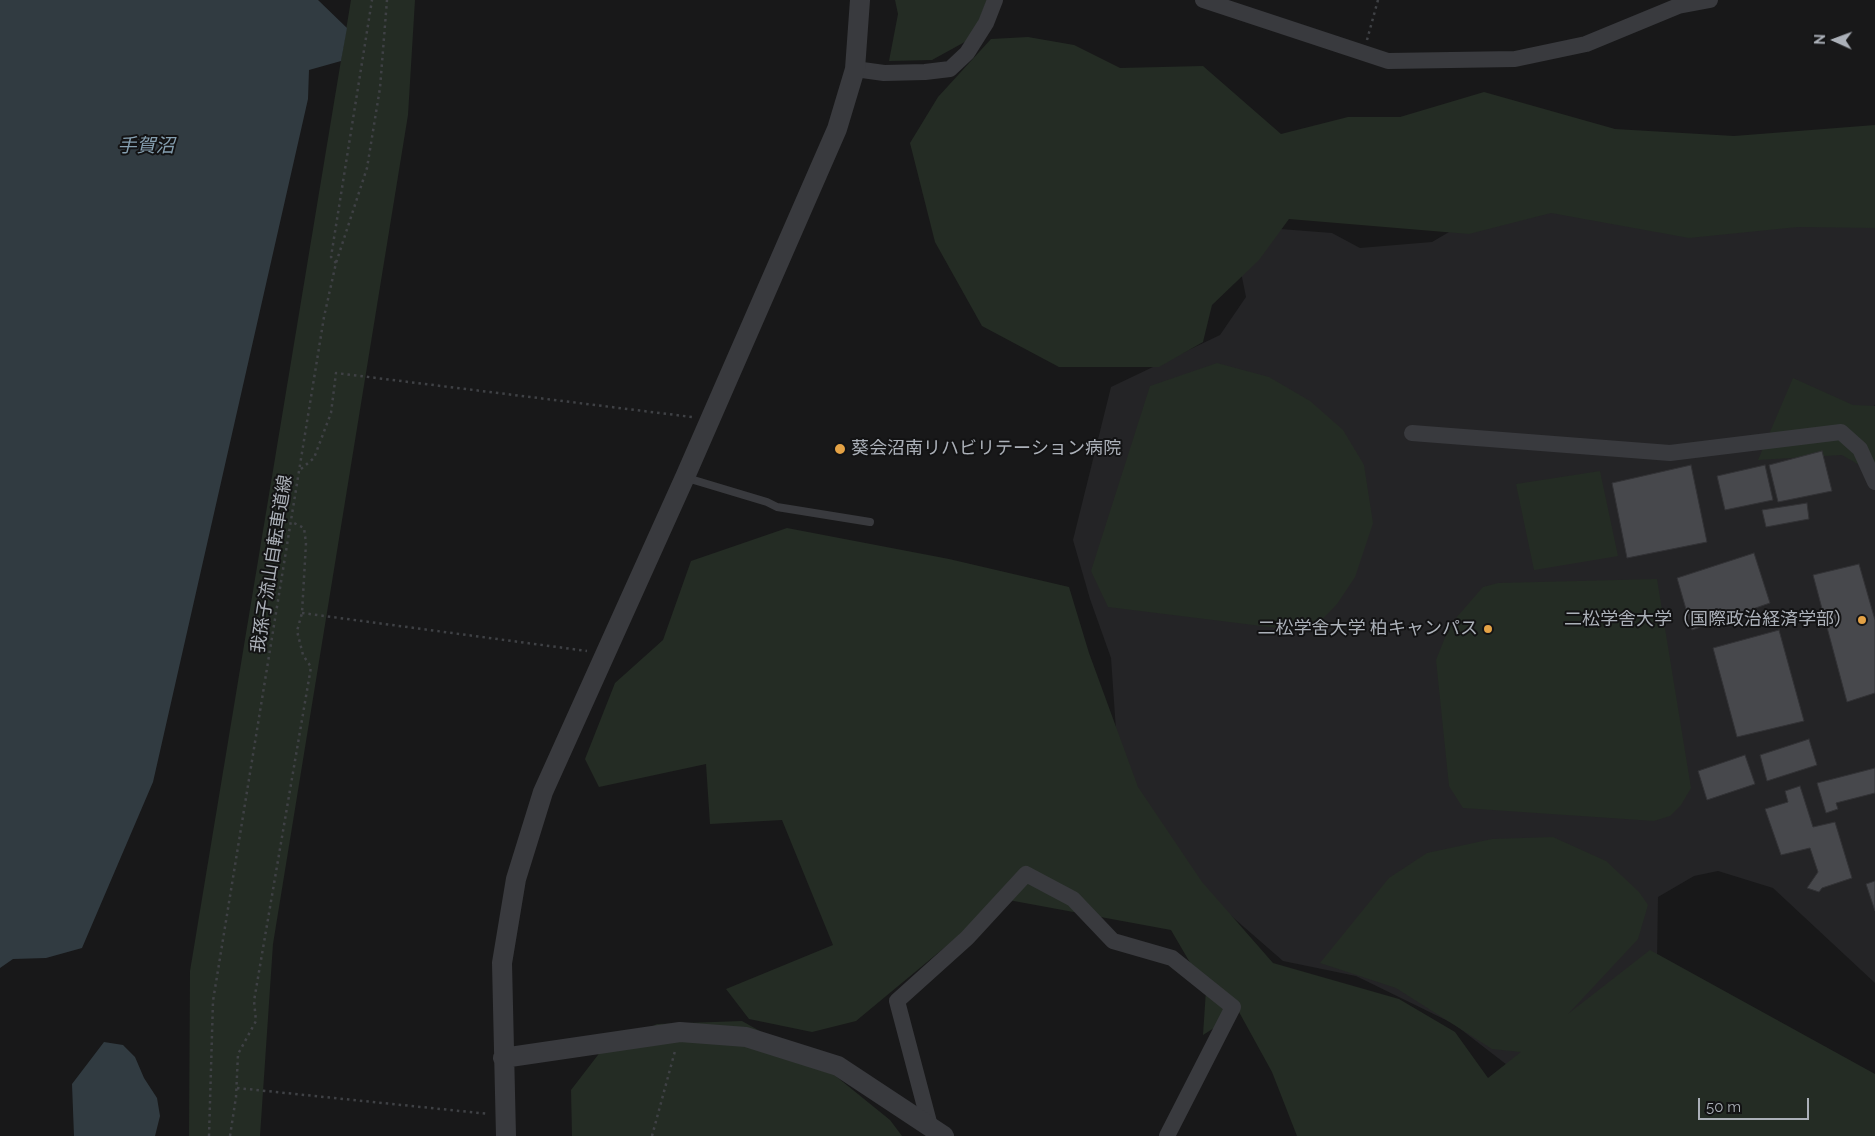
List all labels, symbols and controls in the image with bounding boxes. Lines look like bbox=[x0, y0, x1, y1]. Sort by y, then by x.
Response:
north arrow bbox=[1810, 15, 1860, 65]
text: N bbox=[1812, 34, 1828, 45]
water label: 手賀沼 bbox=[118, 135, 174, 157]
place label: 葵会沼南リハビリテーション病院 bbox=[851, 438, 1121, 460]
marker: 葵会沼南リハビリテーション病院 bbox=[833, 442, 847, 456]
street label: 我孫子流山自転車道線 bbox=[247, 473, 297, 655]
place label: 二松学舎大学（国際政治経済学部） bbox=[1564, 609, 1852, 631]
marker: 二松学舎大学（国際政治経済学部） bbox=[1856, 614, 1868, 626]
place label: 二松学舍大学 柏キャンパス bbox=[1257, 618, 1478, 640]
marker: 二松学舍大学 柏キャンパス bbox=[1482, 623, 1494, 635]
scale bar bbox=[1700, 1088, 1811, 1120]
text: 50 m bbox=[1706, 1098, 1741, 1116]

